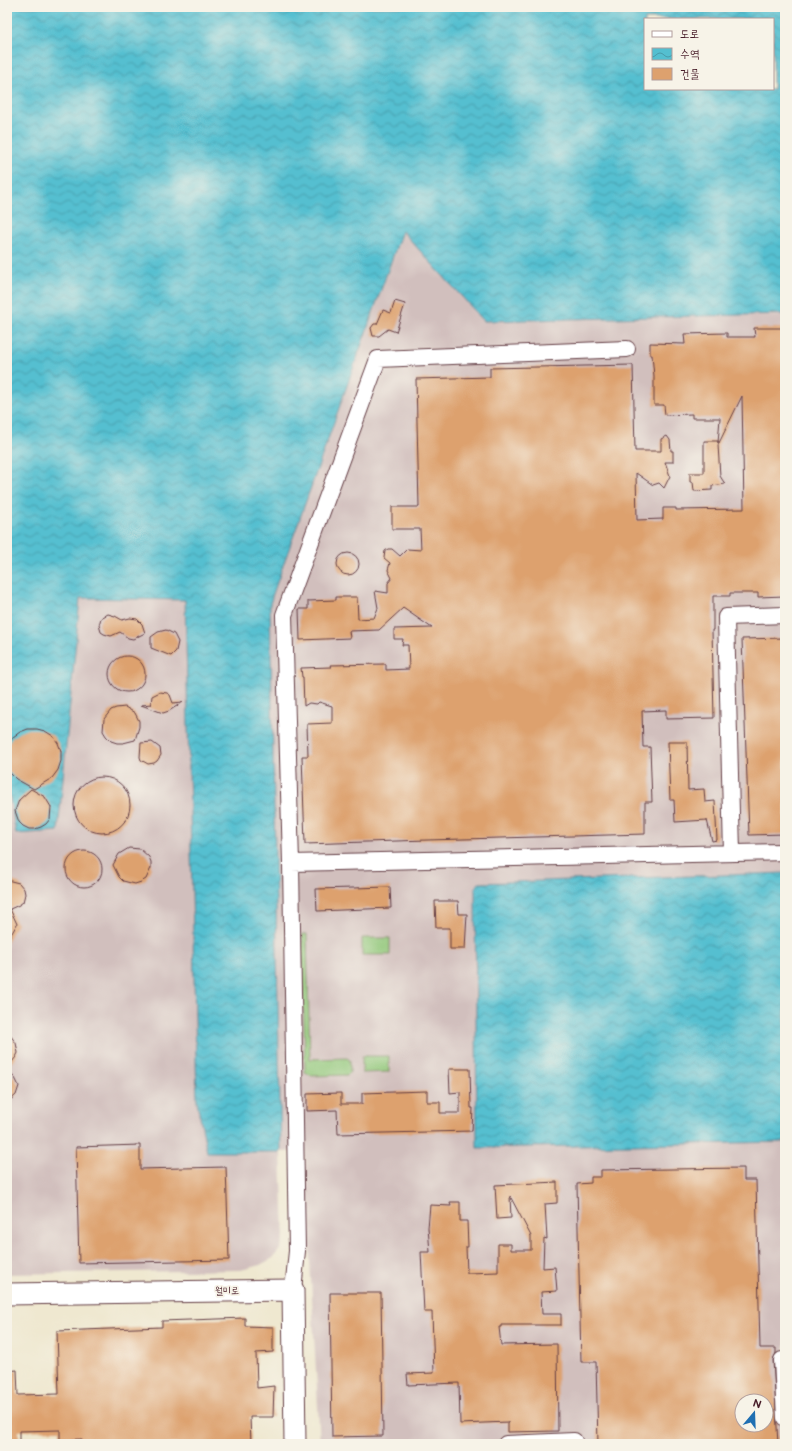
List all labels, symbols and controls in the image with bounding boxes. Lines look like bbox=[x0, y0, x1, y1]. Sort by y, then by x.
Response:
legend bbox=[644, 18, 774, 90]
text: 도로 bbox=[680, 27, 699, 42]
text: 수역 bbox=[680, 47, 700, 62]
text: 건물 bbox=[680, 67, 700, 82]
street label: 월미로 bbox=[215, 1285, 239, 1297]
north arrow bbox=[734, 1393, 774, 1433]
text: N bbox=[751, 1397, 763, 1412]

